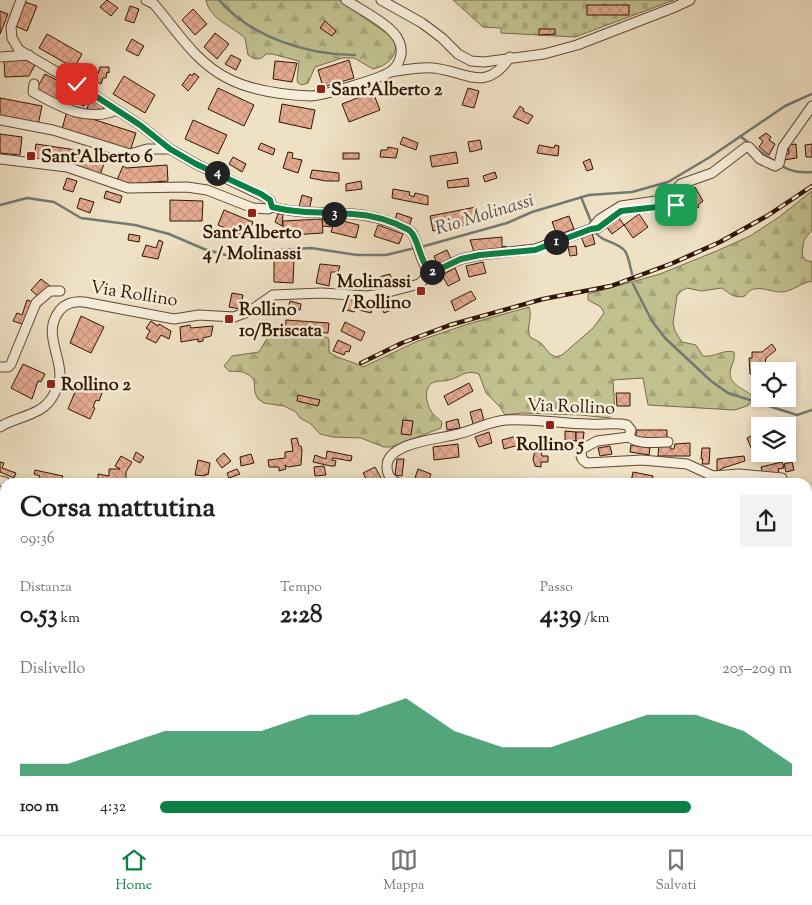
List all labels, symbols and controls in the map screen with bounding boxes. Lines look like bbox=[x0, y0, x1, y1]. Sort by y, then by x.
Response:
pin bbox=[56, 63, 98, 105]
icon: check bbox=[63, 70, 91, 98]
place label: Sant'Alberto 2 bbox=[331, 78, 443, 104]
marker: Sant'Alberto 2 bbox=[315, 83, 327, 95]
place label: Sant'Alberto 6 bbox=[41, 145, 153, 171]
marker: Sant'Alberto 6 bbox=[25, 150, 37, 162]
pin: 4 bbox=[204, 160, 230, 186]
text: 4 bbox=[214, 163, 221, 183]
pin bbox=[655, 184, 697, 226]
water label: Rio Molinassi bbox=[432, 188, 538, 243]
icon: arrive bbox=[662, 191, 690, 219]
pin: 3 bbox=[322, 202, 346, 226]
text: 3 bbox=[332, 204, 337, 224]
marker: Sant'Alberto 4 / Molinassi bbox=[246, 207, 258, 219]
place label: Sant'Alberto 4 / Molinassi bbox=[202, 221, 302, 268]
pin: 1 bbox=[544, 230, 568, 254]
text: 1 bbox=[554, 232, 559, 252]
pin: 2 bbox=[420, 260, 444, 284]
text: 2 bbox=[429, 262, 436, 282]
place label: Molinassi / Rollino bbox=[337, 270, 412, 317]
street label: Via Rollino bbox=[88, 275, 179, 315]
marker: Molinassi / Rollino bbox=[415, 285, 427, 297]
place label: Rollino 10/Briscata bbox=[239, 298, 323, 345]
marker: Rollino 10/Briscata bbox=[223, 313, 235, 325]
map controls bbox=[751, 362, 796, 462]
button: locate bbox=[751, 362, 796, 407]
place label: Rollino 2 bbox=[61, 373, 131, 399]
marker: Rollino 2 bbox=[45, 378, 57, 390]
street label: Via Rollino bbox=[526, 393, 616, 423]
button: layers bbox=[751, 417, 796, 462]
marker: Rollino 5 bbox=[544, 419, 556, 431]
place label: Rollino 5 bbox=[516, 433, 585, 459]
text: Corsa mattutina bbox=[20, 489, 216, 529]
button: share bbox=[740, 495, 792, 547]
text: 09:36 bbox=[20, 528, 55, 551]
text: Distanza bbox=[20, 578, 72, 598]
text: Tempo bbox=[280, 578, 322, 598]
text: Passo bbox=[540, 578, 573, 598]
text: 0.53 bbox=[20, 598, 58, 634]
text: 2:28 bbox=[280, 598, 322, 634]
text: 4:39 bbox=[540, 598, 581, 634]
text: km bbox=[58, 609, 80, 629]
text: /km bbox=[581, 609, 609, 629]
text: Dislivello bbox=[20, 658, 85, 681]
text: 205–209 m bbox=[722, 658, 792, 681]
text: 100 m bbox=[20, 796, 59, 819]
text: 4:32 bbox=[100, 796, 126, 819]
tab: Home bbox=[116, 846, 152, 896]
tab: Mappa bbox=[383, 846, 424, 896]
tab: Salvati bbox=[655, 846, 696, 896]

